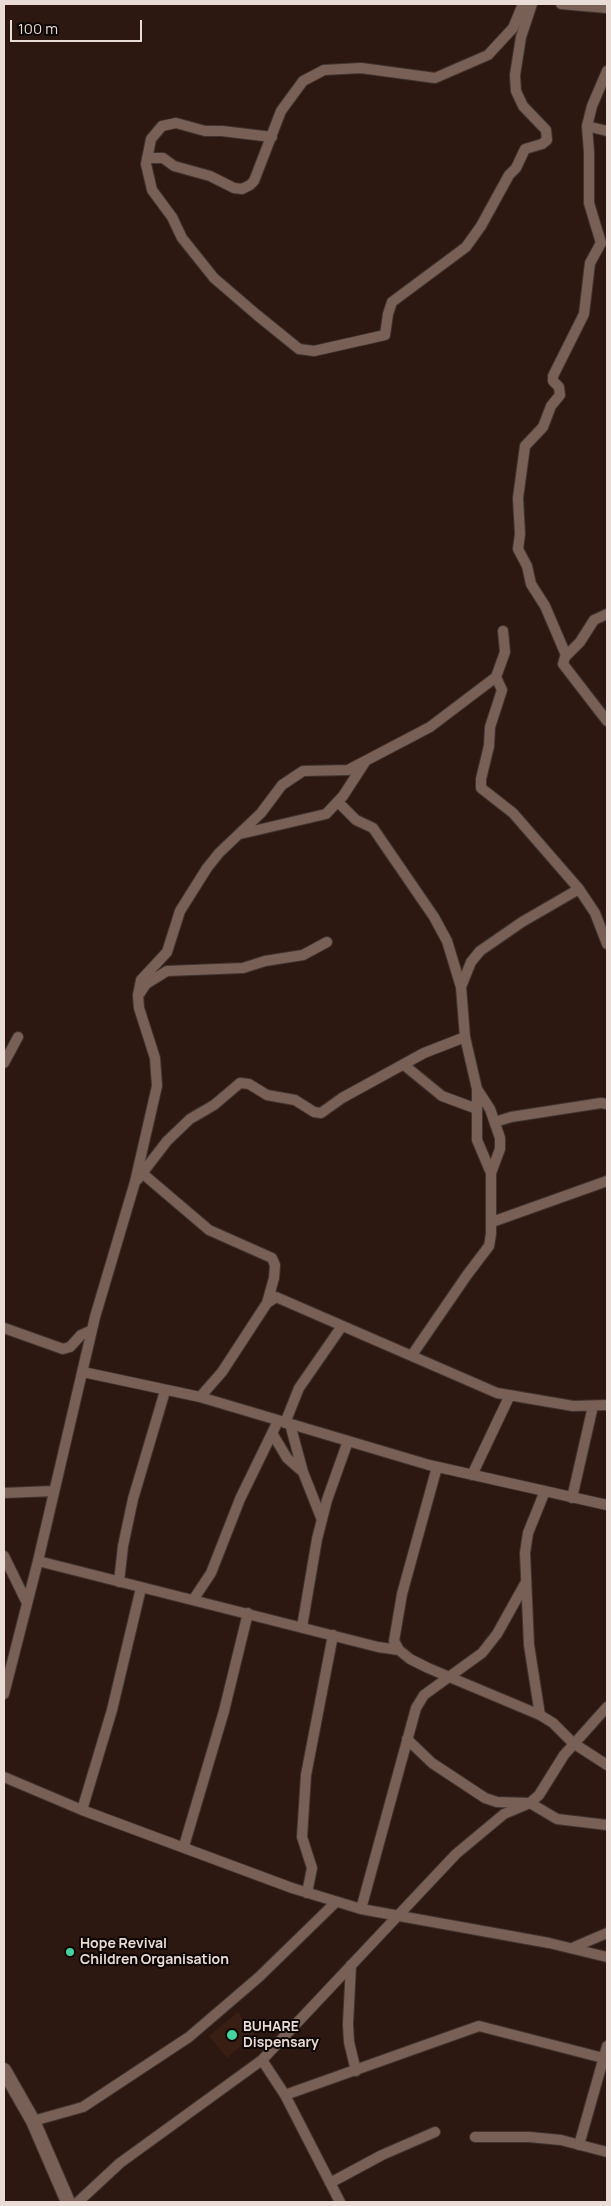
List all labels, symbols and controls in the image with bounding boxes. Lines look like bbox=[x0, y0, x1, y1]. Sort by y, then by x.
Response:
scale bar bbox=[12, 10, 145, 42]
text: 100 m bbox=[18, 18, 58, 39]
place label: Hope Revival Children Organisation bbox=[80, 1936, 229, 1968]
marker: Hope Revival Children Organisation bbox=[64, 1946, 76, 1958]
place label: BUHARE Dispensary bbox=[243, 2019, 319, 2052]
marker: BUHARE Dispensary bbox=[225, 2028, 239, 2042]

